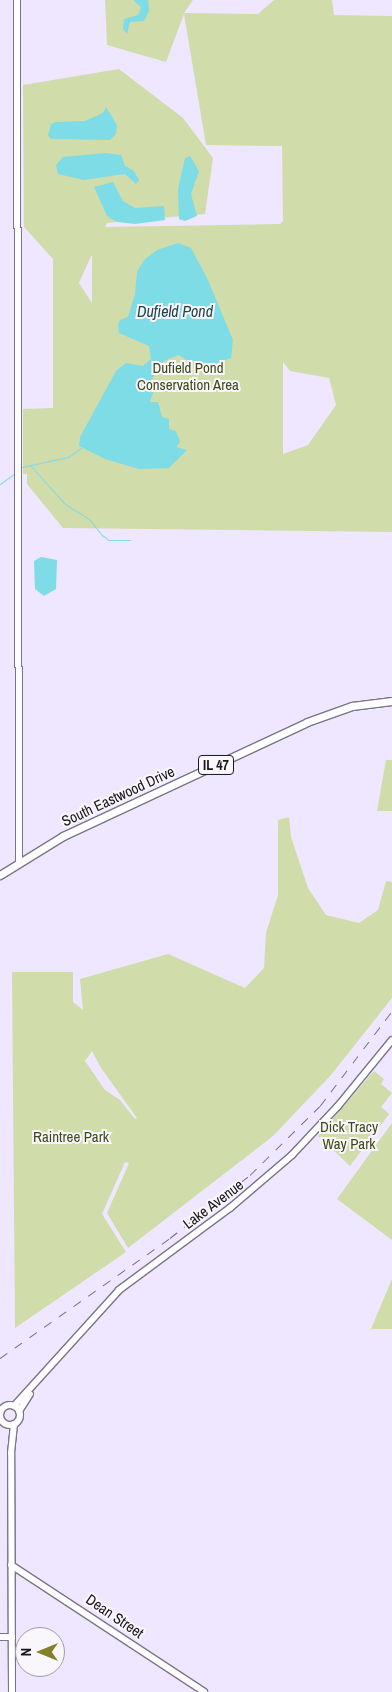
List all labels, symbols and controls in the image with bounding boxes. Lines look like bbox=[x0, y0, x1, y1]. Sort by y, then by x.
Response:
water label: Dufield Pond bbox=[137, 301, 213, 321]
park label: Dufield Pond Conservation Area bbox=[137, 358, 239, 393]
road number: IL 47 bbox=[197, 754, 235, 776]
street label: South Eastwood Drive bbox=[59, 762, 177, 830]
park label: Dick Tracy Way Park bbox=[320, 1117, 378, 1152]
park label: Raintree Park bbox=[33, 1128, 109, 1146]
street label: Lake Avenue bbox=[179, 1175, 247, 1233]
street label: Dean Street bbox=[83, 1590, 147, 1642]
north arrow bbox=[15, 1627, 65, 1677]
text: N bbox=[17, 1648, 35, 1656]

